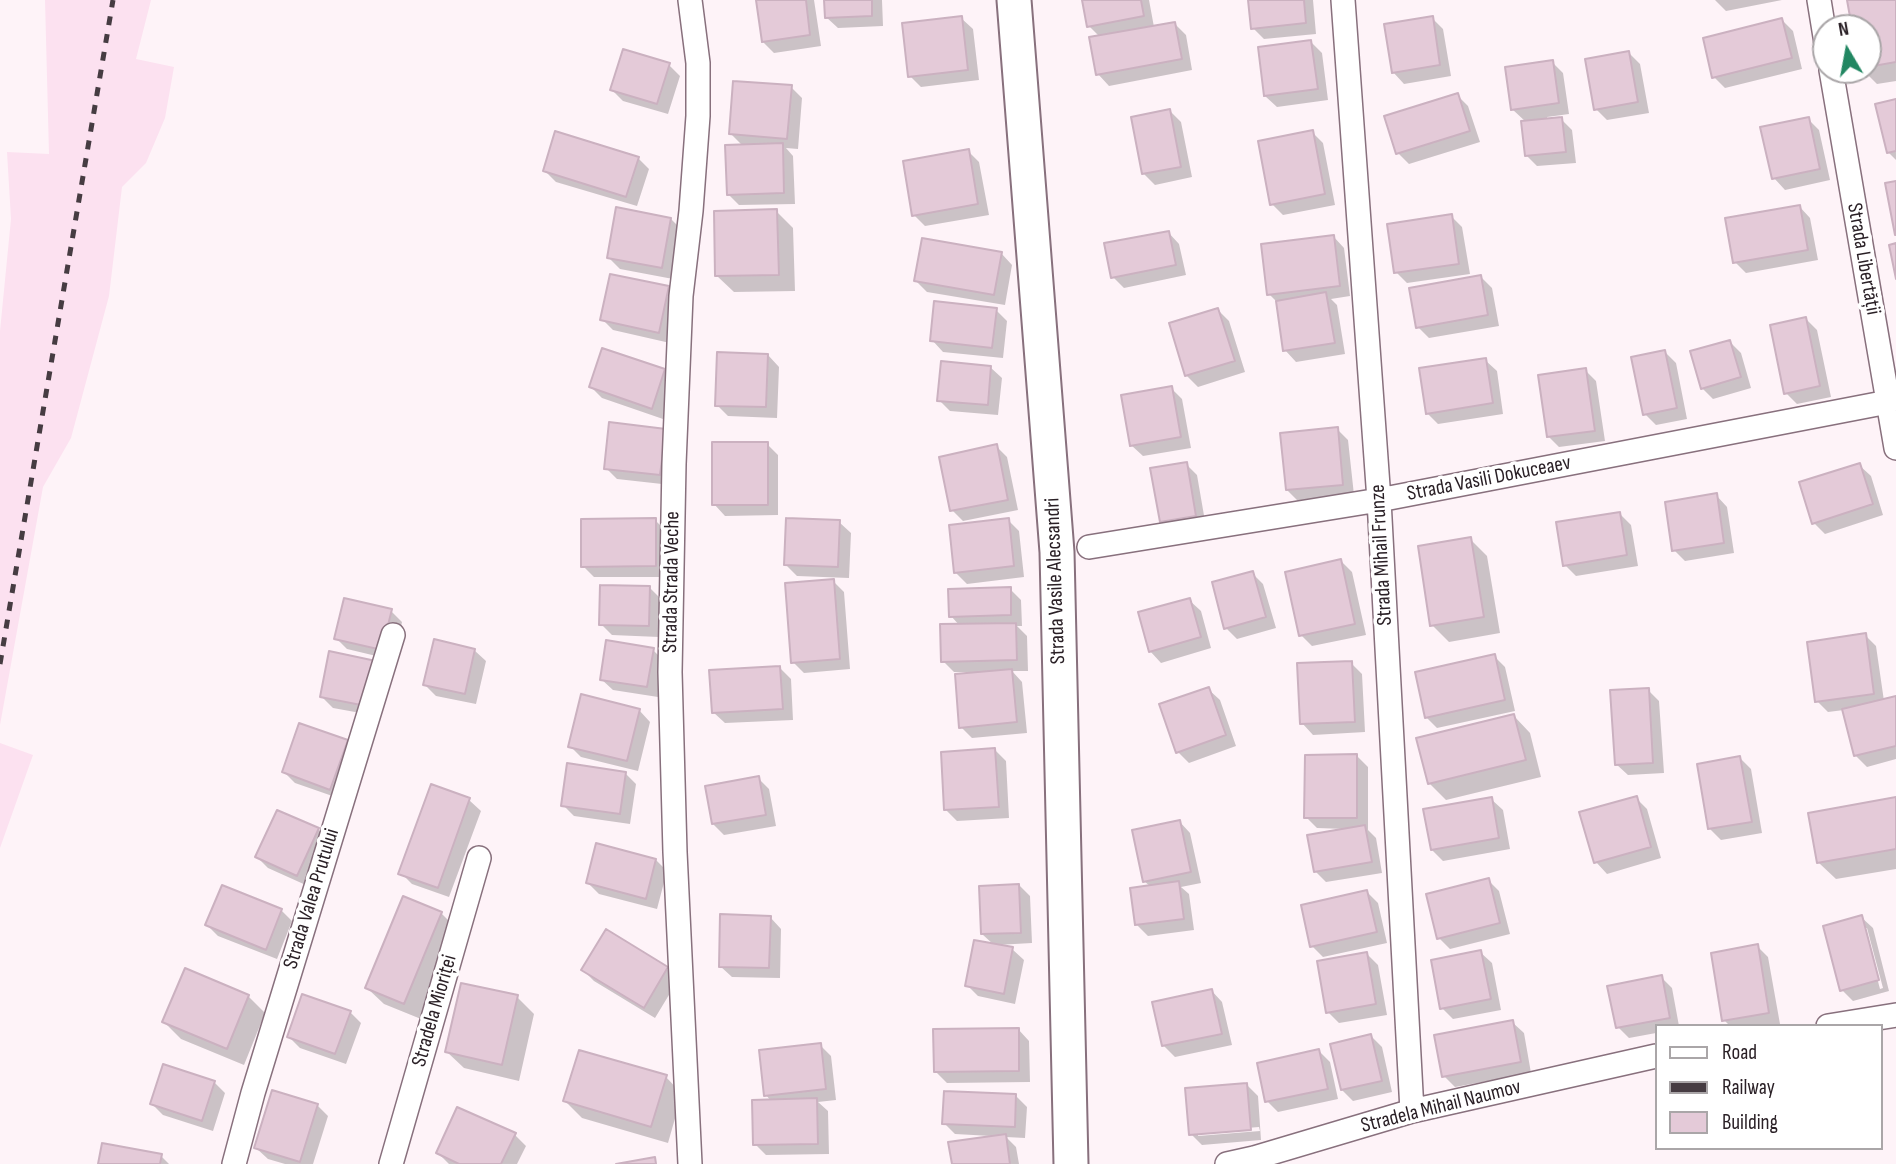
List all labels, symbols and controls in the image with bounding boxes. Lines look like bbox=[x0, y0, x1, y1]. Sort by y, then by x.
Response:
north arrow bbox=[1812, 14, 1882, 84]
text: N bbox=[1837, 18, 1851, 42]
street label: Strada Libertății bbox=[1841, 201, 1885, 317]
street label: Strada Vasili Dokuceaev bbox=[1405, 451, 1573, 507]
street label: Strada Mihail Frunze bbox=[1366, 484, 1398, 626]
street label: Strada Vasile Alecsandri bbox=[1041, 497, 1071, 665]
street label: Strada Strada Veche bbox=[658, 511, 686, 653]
street label: Strada Valea Prutului bbox=[279, 826, 345, 972]
street label: Stradela Mioriței bbox=[407, 952, 463, 1070]
legend bbox=[1654, 1024, 1882, 1150]
text: Road bbox=[1722, 1040, 1757, 1065]
street label: Stradela Mihail Naumov bbox=[1358, 1075, 1524, 1139]
text: Railway bbox=[1722, 1075, 1775, 1100]
text: Building bbox=[1722, 1110, 1778, 1135]

